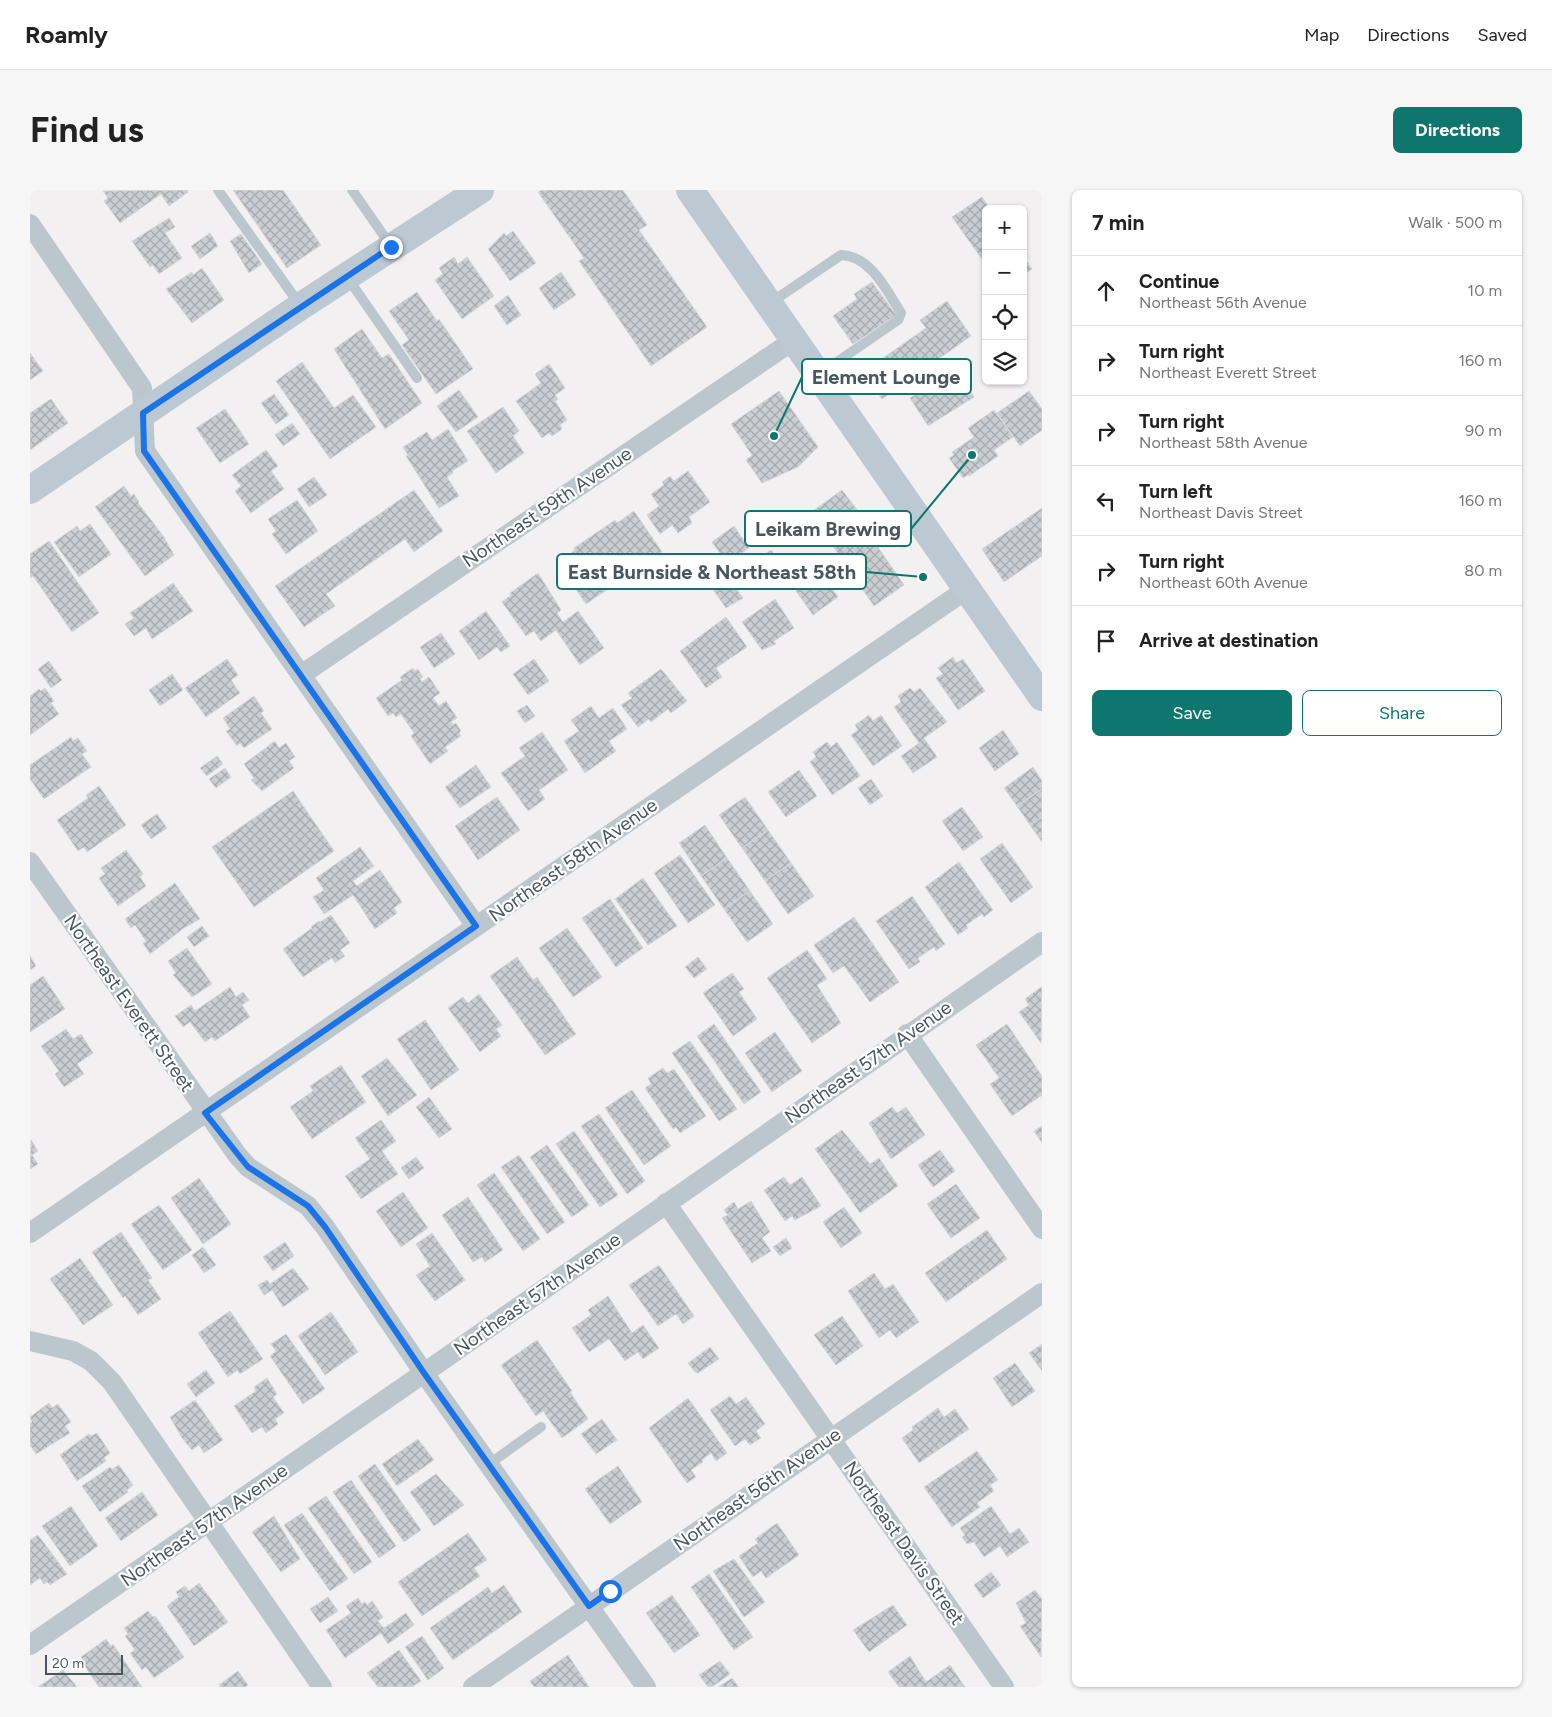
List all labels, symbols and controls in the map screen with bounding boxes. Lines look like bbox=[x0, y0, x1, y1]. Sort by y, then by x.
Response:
text: Roamly bbox=[25, 20, 108, 49]
text: Map bbox=[1304, 24, 1339, 46]
text: Directions bbox=[1367, 24, 1449, 46]
text: Saved bbox=[1477, 24, 1527, 46]
button: Directions bbox=[1393, 107, 1522, 153]
text: Find us bbox=[30, 109, 144, 151]
map controls bbox=[982, 205, 1027, 385]
button: + bbox=[982, 205, 1027, 250]
text: 7 min bbox=[1092, 210, 1144, 235]
text: Walk · 500 m bbox=[1409, 213, 1502, 232]
route end bbox=[380, 236, 403, 259]
button: − bbox=[982, 250, 1027, 295]
text: Continue bbox=[1139, 270, 1219, 293]
icon: ahead bbox=[1092, 277, 1120, 305]
text: 10 m bbox=[1468, 281, 1502, 300]
text: Northeast 56th Avenue bbox=[1139, 293, 1307, 312]
button: locate bbox=[982, 295, 1027, 340]
button: layers bbox=[982, 340, 1027, 385]
text: Turn right bbox=[1139, 340, 1225, 363]
icon: right bbox=[1092, 347, 1120, 375]
text: 160 m bbox=[1459, 351, 1502, 370]
callout: Element Lounge bbox=[802, 359, 971, 394]
text: Northeast Everett Street bbox=[1139, 363, 1317, 382]
text: Element Lounge bbox=[812, 365, 960, 389]
text: Turn right bbox=[1139, 410, 1225, 433]
icon: right bbox=[1092, 417, 1120, 445]
text: 90 m bbox=[1465, 421, 1502, 440]
text: Northeast 58th Avenue bbox=[1139, 433, 1307, 452]
street label: Northeast 59th Avenue bbox=[458, 442, 636, 572]
text: Turn left bbox=[1139, 480, 1213, 503]
icon: left bbox=[1092, 487, 1120, 515]
text: 160 m bbox=[1459, 491, 1502, 510]
text: Northeast Davis Street bbox=[1139, 503, 1303, 522]
callout: Leikam Brewing bbox=[745, 511, 911, 546]
text: Leikam Brewing bbox=[755, 517, 901, 541]
text: Turn right bbox=[1139, 550, 1225, 573]
callout: East Burnside & Northeast 58th bbox=[557, 554, 866, 589]
icon: right bbox=[1092, 557, 1120, 585]
text: East Burnside & Northeast 58th bbox=[568, 560, 856, 584]
text: 80 m bbox=[1464, 561, 1502, 580]
text: Northeast 60th Avenue bbox=[1139, 573, 1308, 592]
icon: arrive bbox=[1092, 627, 1120, 655]
text: Arrive at destination bbox=[1139, 629, 1318, 652]
button: Save bbox=[1092, 690, 1292, 736]
button: Share bbox=[1302, 690, 1502, 736]
street label: Northeast 58th Avenue bbox=[484, 793, 662, 927]
street label: Northeast Everett Street bbox=[59, 910, 199, 1096]
street label: Northeast 57th Avenue bbox=[780, 996, 956, 1128]
street label: Northeast 57th Avenue bbox=[449, 1228, 625, 1360]
street label: Northeast 56th Avenue bbox=[669, 1422, 845, 1556]
street label: Northeast Davis Street bbox=[839, 1457, 969, 1629]
street label: Northeast 57th Avenue bbox=[116, 1459, 292, 1591]
route start bbox=[599, 1580, 622, 1603]
scale bar bbox=[45, 1652, 122, 1675]
text: 20 m bbox=[52, 1655, 84, 1672]

